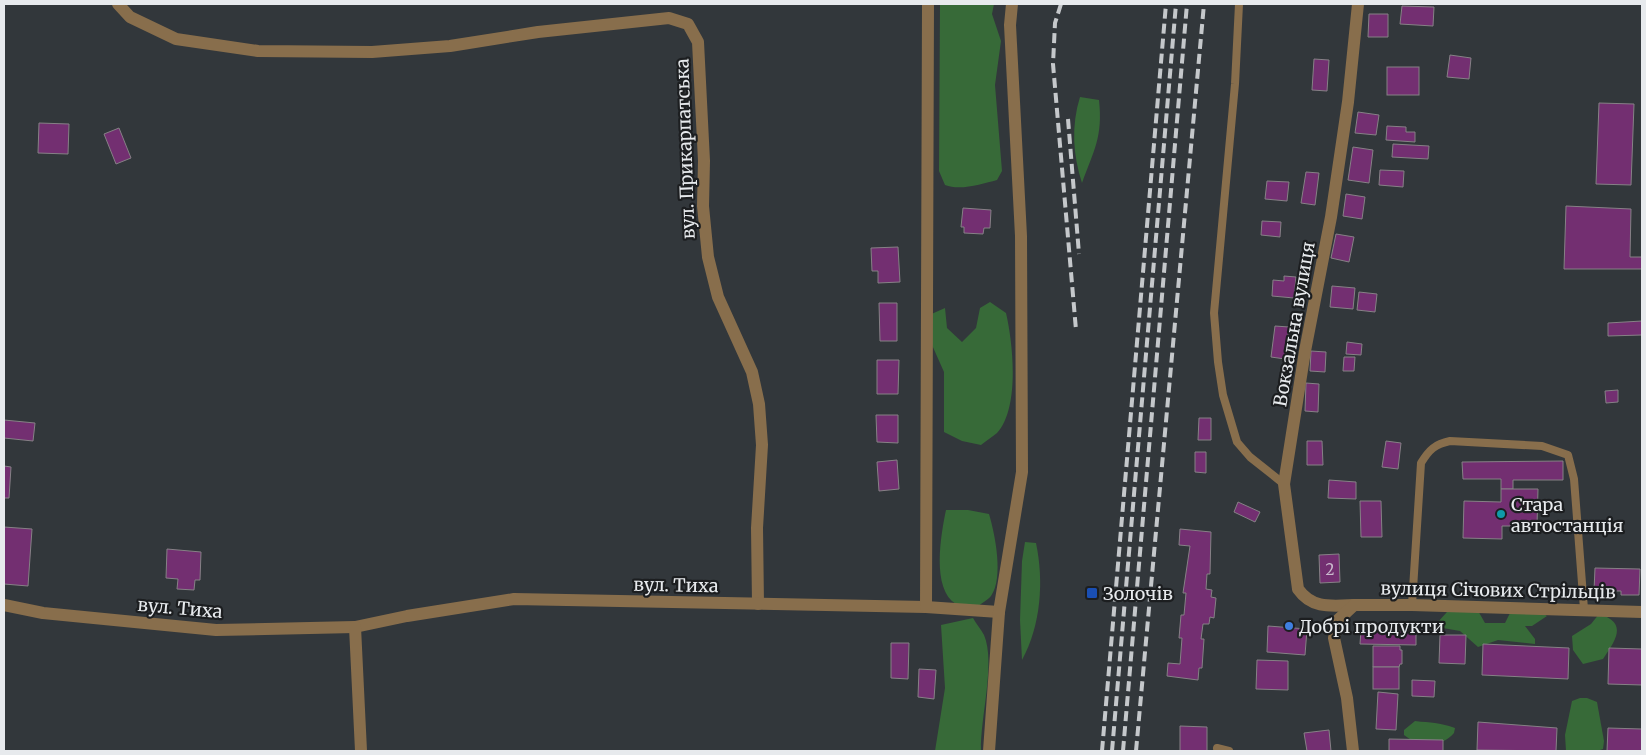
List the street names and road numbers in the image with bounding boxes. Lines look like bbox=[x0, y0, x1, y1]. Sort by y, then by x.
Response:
street label: вул. Прикарпатська bbox=[670, 58, 700, 240]
street label: Вокзальна вулиця bbox=[1268, 239, 1320, 408]
street label: вул. Тиха bbox=[633, 573, 719, 597]
street label: вулиця Січових Стрільців bbox=[1380, 576, 1616, 604]
street label: вул. Тиха bbox=[137, 593, 224, 623]

